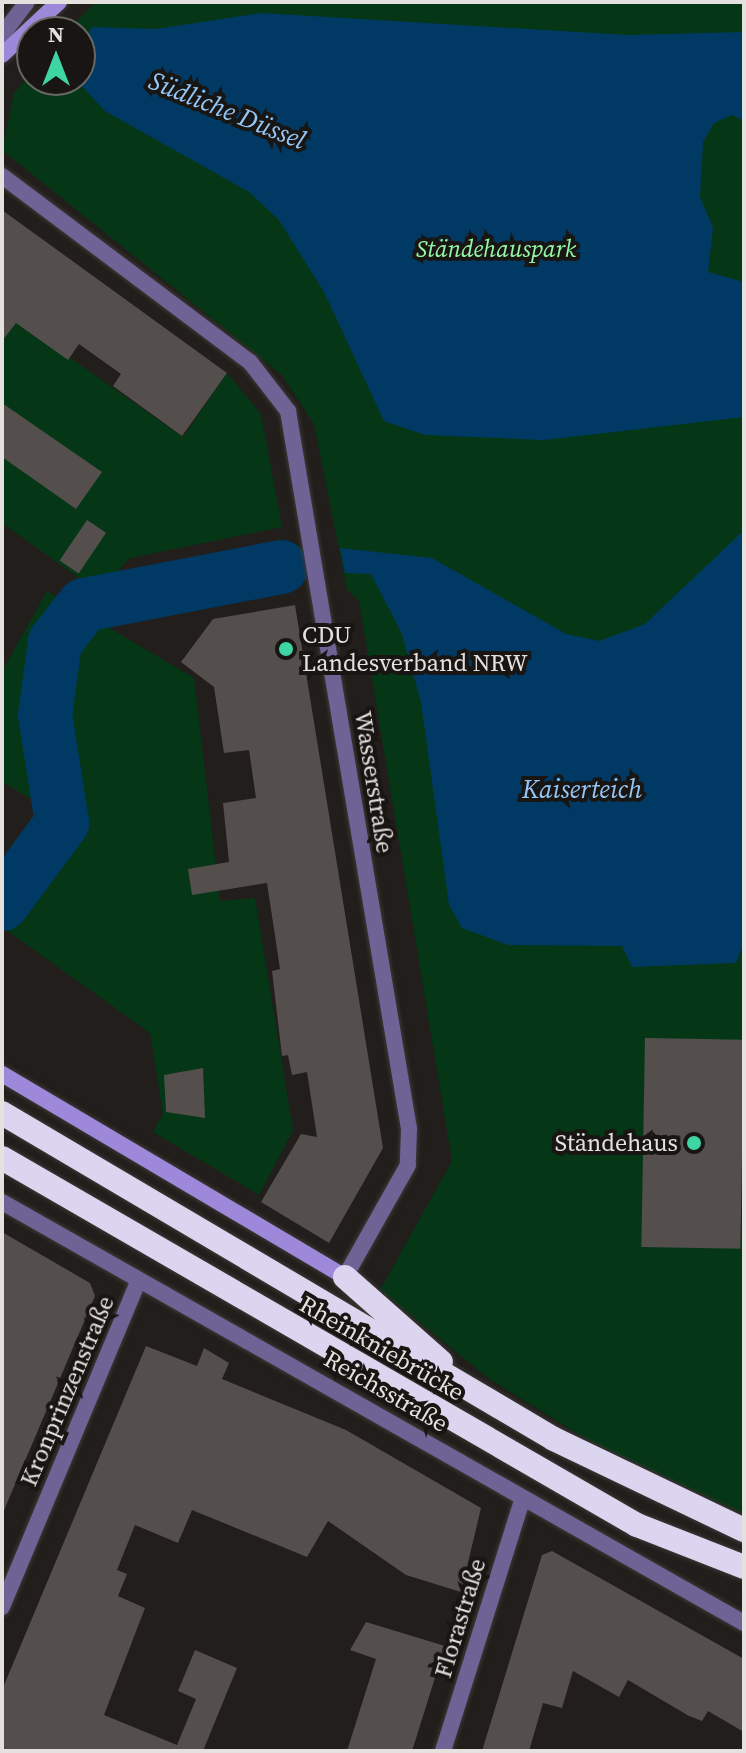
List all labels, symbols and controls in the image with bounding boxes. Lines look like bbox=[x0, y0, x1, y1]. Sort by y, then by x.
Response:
north arrow bbox=[16, 16, 96, 96]
text: N bbox=[48, 19, 64, 49]
water label: Südliche Düssel bbox=[144, 65, 310, 157]
park label: Ständehauspark bbox=[416, 235, 576, 263]
place label: CDU Landesverband NRW bbox=[302, 621, 528, 677]
marker: CDU Landesverband NRW bbox=[277, 640, 295, 658]
street label: Wasserstraße bbox=[349, 709, 399, 855]
water label: Kaiserteich bbox=[522, 774, 642, 806]
place label: Ständehaus bbox=[555, 1129, 678, 1157]
marker: Ständehaus bbox=[685, 1134, 703, 1152]
street label: Rheinkniebrücke bbox=[295, 1289, 469, 1407]
street label: Kronprinzenstraße bbox=[14, 1292, 120, 1490]
street label: Reichsstraße bbox=[319, 1344, 453, 1438]
street label: Florastraße bbox=[428, 1555, 492, 1681]

